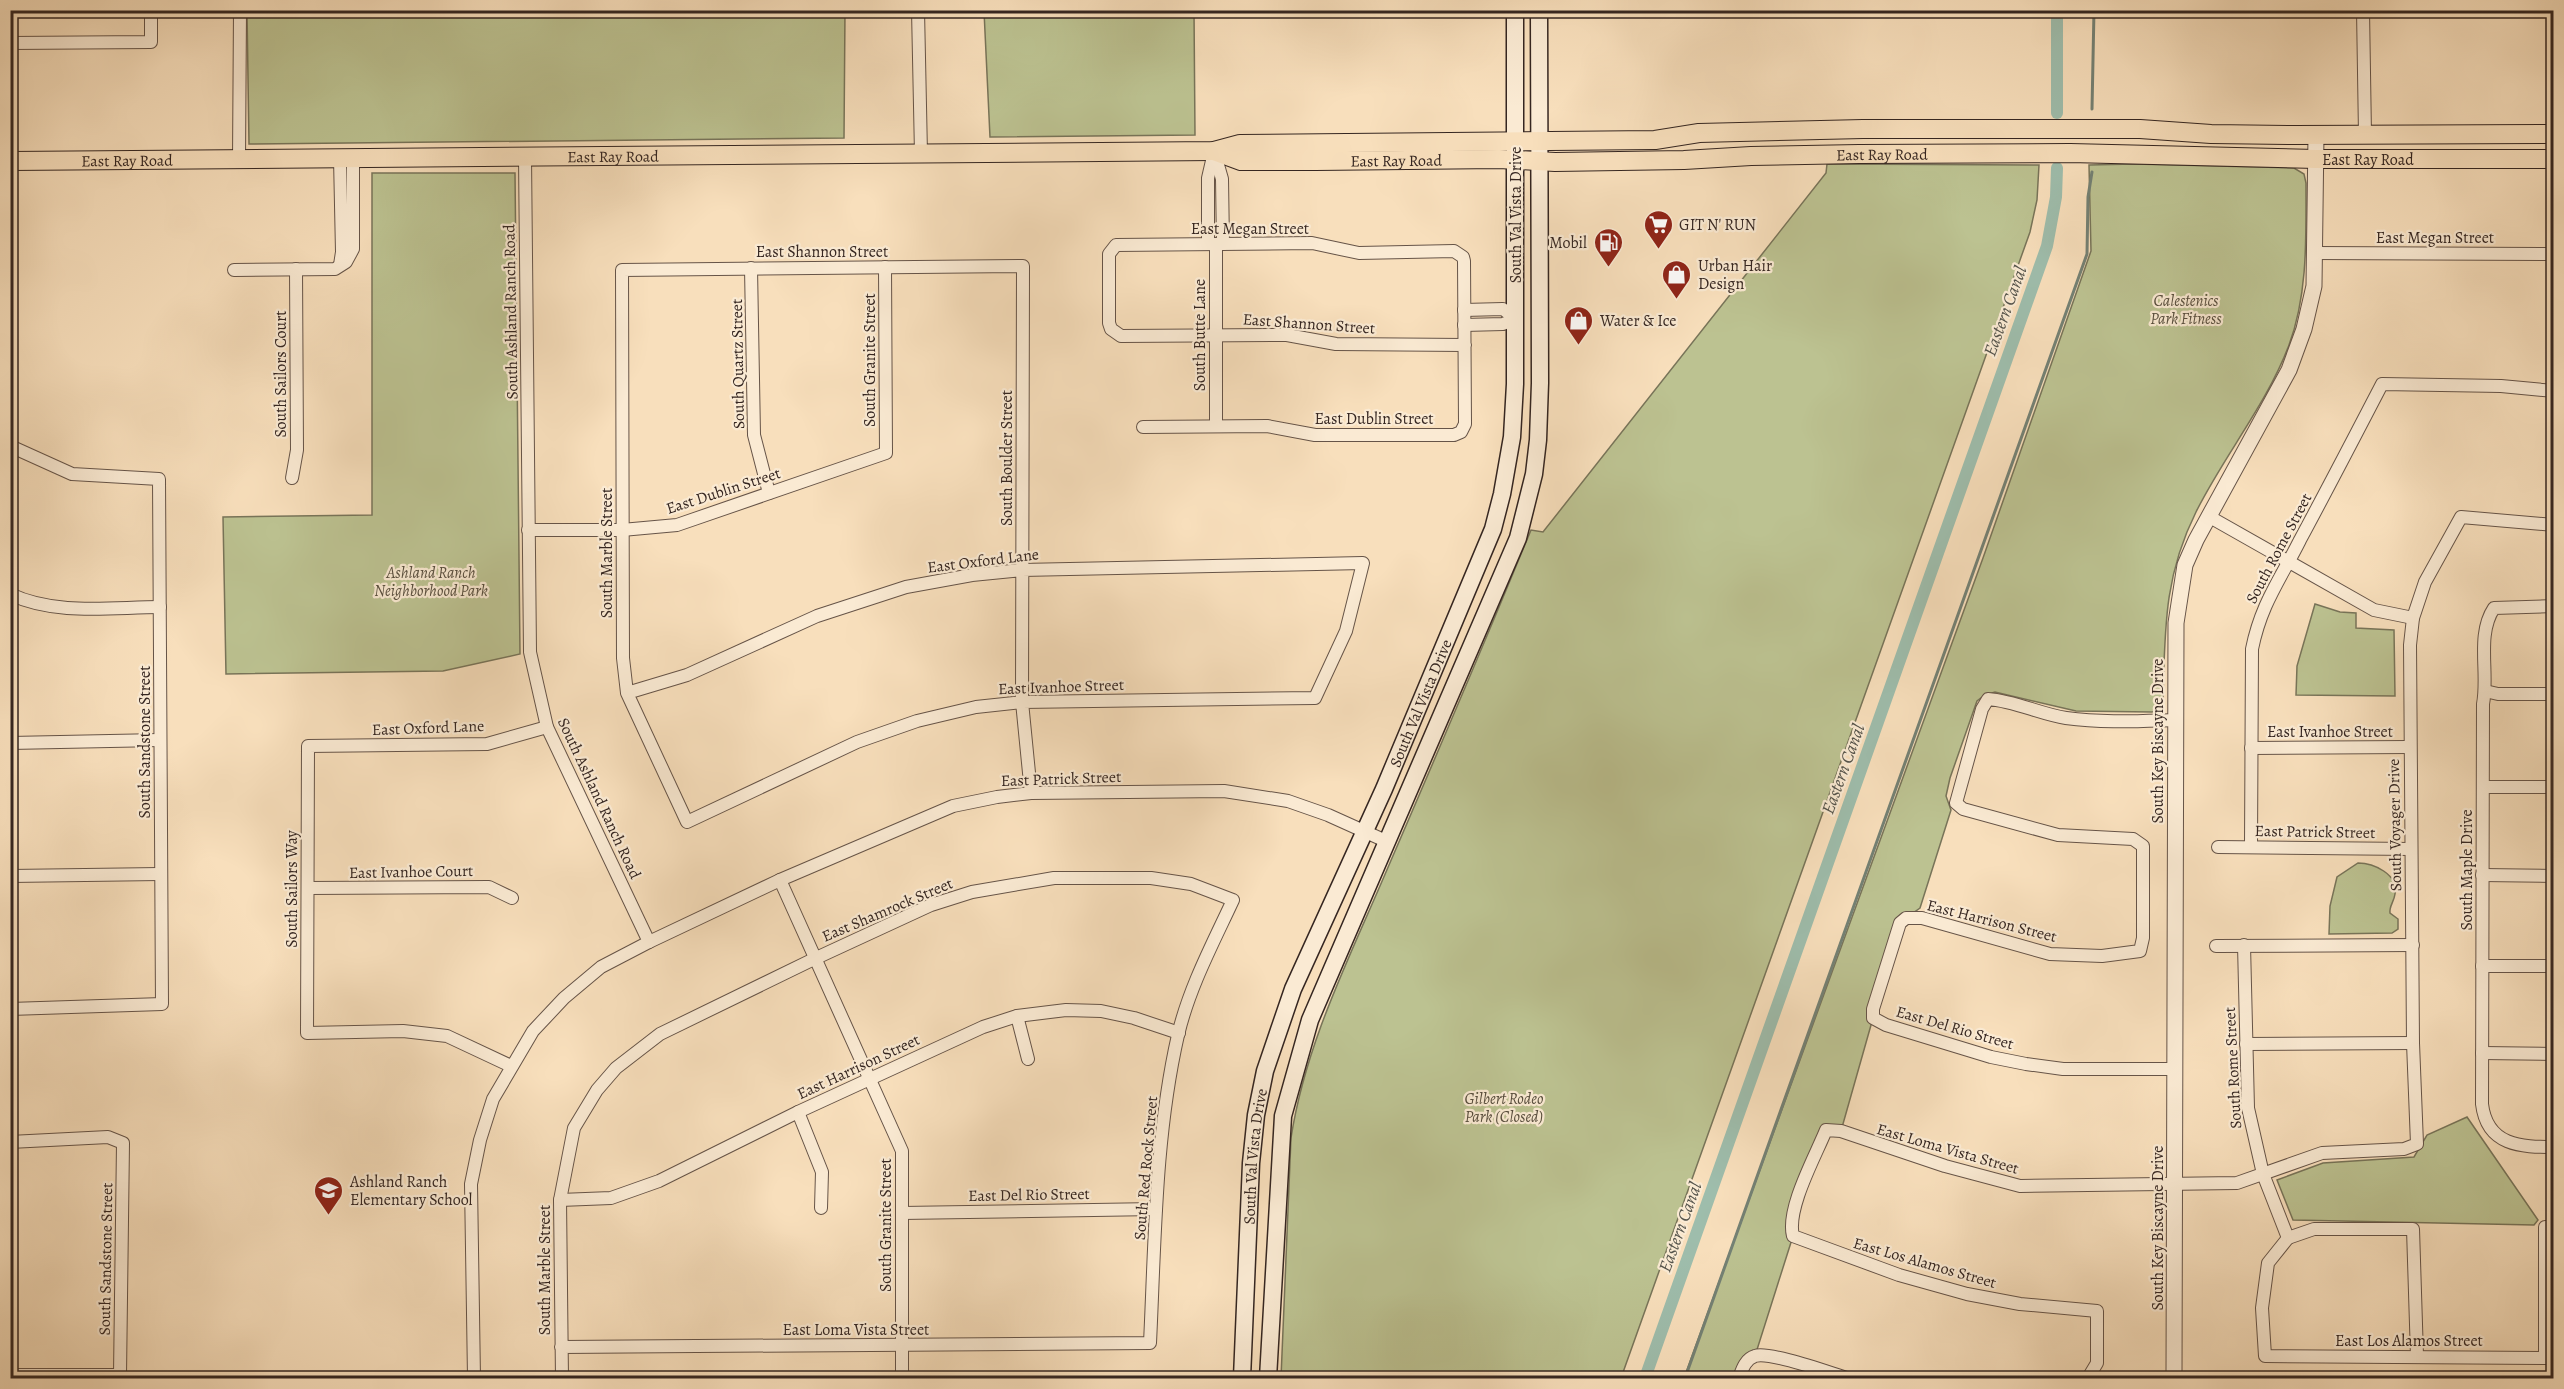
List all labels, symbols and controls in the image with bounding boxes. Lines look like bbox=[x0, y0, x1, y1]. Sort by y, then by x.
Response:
street label: East Ray Road bbox=[1836, 144, 1928, 166]
street label: East Ray Road bbox=[567, 146, 659, 168]
street label: South Val Vista Drive bbox=[1505, 147, 1527, 283]
street label: East Ray Road bbox=[2322, 149, 2414, 171]
street label: East Ray Road bbox=[81, 150, 173, 172]
street label: East Ray Road bbox=[1350, 150, 1443, 173]
supermarket icon: GIT N' RUN bbox=[1642, 208, 1674, 250]
place label: GIT N' RUN bbox=[1679, 214, 1756, 236]
street label: East Megan Street bbox=[1191, 218, 1309, 240]
street label: South Ashland Ranch Road bbox=[498, 224, 524, 400]
fuel station icon: Mobil bbox=[1592, 226, 1624, 268]
street label: East Megan Street bbox=[2376, 227, 2494, 249]
place label: Mobil bbox=[1549, 232, 1587, 254]
street label: East Shannon Street bbox=[756, 241, 888, 263]
place label: Urban Hair Design bbox=[1698, 255, 1772, 295]
shop icon: Urban Hair Design bbox=[1661, 258, 1693, 300]
water label: Eastern Canal bbox=[1978, 262, 2033, 359]
street label: South Butte Lane bbox=[1189, 279, 1211, 391]
park label: Calestenics Park Fitness bbox=[2150, 290, 2222, 330]
street label: South Granite Street bbox=[859, 293, 881, 427]
street label: South Quartz Street bbox=[726, 299, 750, 429]
shop icon: Water & Ice bbox=[1563, 304, 1595, 346]
street label: East Shannon Street bbox=[1242, 308, 1376, 340]
street label: South Sailors Court bbox=[270, 310, 292, 438]
place label: Water & Ice bbox=[1599, 310, 1676, 332]
street label: South Boulder Street bbox=[996, 390, 1018, 526]
street label: East Dublin Street bbox=[1314, 408, 1434, 430]
street label: East Dublin Street bbox=[663, 462, 783, 520]
street label: South Marble Street bbox=[596, 488, 618, 618]
street label: South Rome Street bbox=[2241, 489, 2317, 608]
street label: East Oxford Lane bbox=[926, 543, 1040, 579]
park label: Ashland Ranch Neighborhood Park bbox=[374, 562, 488, 602]
street label: South Val Vista Drive bbox=[1384, 636, 1458, 771]
street label: South Key Biscayne Drive bbox=[2147, 658, 2169, 824]
street label: South Sandstone Street bbox=[134, 666, 156, 818]
street label: East Ivanhoe Street bbox=[998, 674, 1124, 700]
street label: South Ashland Ranch Road bbox=[552, 714, 646, 883]
street label: East Oxford Lane bbox=[372, 715, 485, 741]
water label: Eastern Canal bbox=[1816, 720, 1871, 817]
street label: East Ivanhoe Street bbox=[2267, 721, 2393, 743]
street label: South Voyager Drive bbox=[2383, 758, 2407, 892]
street label: East Patrick Street bbox=[1000, 766, 1122, 792]
street label: South Maple Drive bbox=[2456, 809, 2478, 931]
street label: East Patrick Street bbox=[2255, 820, 2375, 844]
street label: South Sailors Way bbox=[281, 829, 303, 948]
street label: East Ivanhoe Court bbox=[349, 860, 473, 884]
street label: East Shamrock Street bbox=[819, 872, 956, 947]
street label: East Harrison Street bbox=[1925, 894, 2059, 948]
street label: East Del Rio Street bbox=[1893, 1001, 2016, 1055]
street label: South Rome Street bbox=[2219, 1006, 2247, 1129]
street label: East Harrison Street bbox=[793, 1029, 923, 1105]
street label: South Val Vista Drive bbox=[1238, 1087, 1273, 1225]
park label: Gilbert Rodeo Park (Closed) bbox=[1465, 1088, 1543, 1128]
street label: South Red Rock Street bbox=[1129, 1095, 1163, 1241]
street label: East Loma Vista Street bbox=[1874, 1118, 2021, 1180]
street label: South Key Biscayne Drive bbox=[2147, 1145, 2169, 1311]
street label: South Granite Street bbox=[875, 1158, 897, 1292]
place label: Ashland Ranch Elementary School bbox=[349, 1171, 473, 1211]
school or university icon: Ashland Ranch Elementary School bbox=[313, 1174, 345, 1216]
water label: Eastern Canal bbox=[1653, 1178, 1708, 1275]
street label: South Sandstone Street bbox=[94, 1182, 118, 1336]
street label: East Del Rio Street bbox=[968, 1183, 1090, 1207]
street label: South Marble Street bbox=[534, 1205, 556, 1335]
street label: East Los Alamos Street bbox=[1851, 1232, 1999, 1294]
street label: East Loma Vista Street bbox=[783, 1319, 929, 1341]
street label: East Los Alamos Street bbox=[2335, 1330, 2483, 1352]

